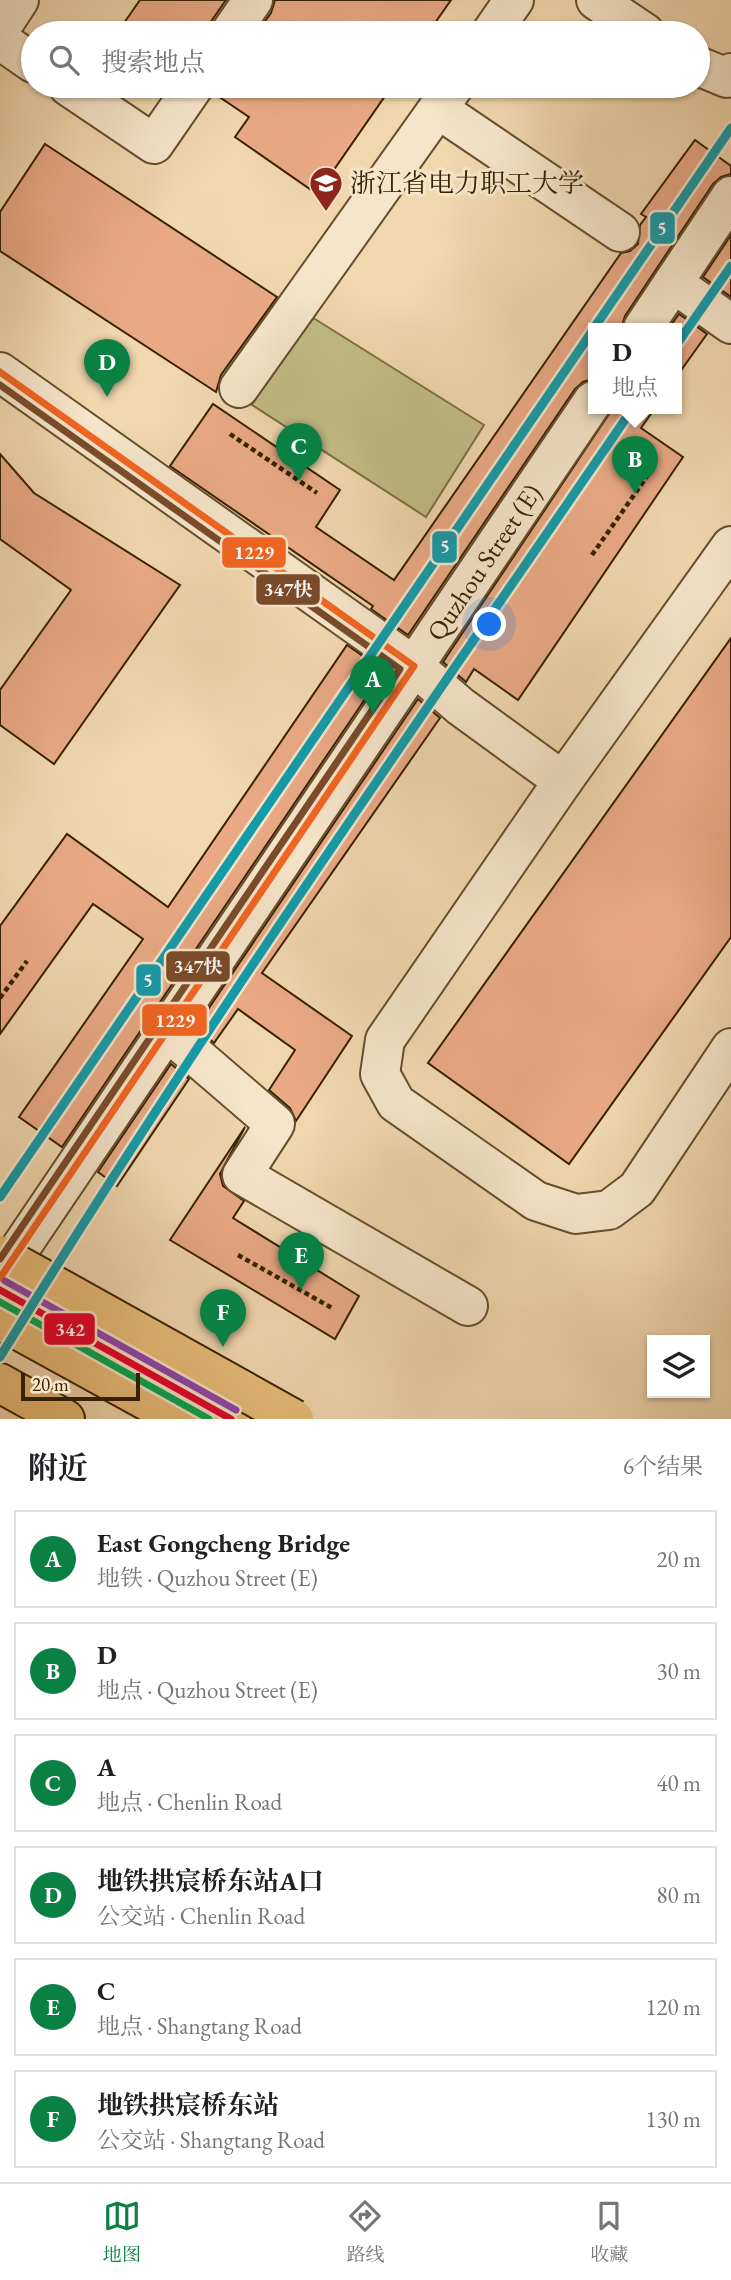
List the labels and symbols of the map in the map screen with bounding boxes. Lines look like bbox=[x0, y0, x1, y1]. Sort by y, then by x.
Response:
school or university icon: 浙江省电力职工大学 bbox=[307, 164, 345, 213]
place label: 浙江省电力职工大学 bbox=[350, 166, 584, 200]
line badge: 5 bbox=[649, 211, 676, 245]
text: 5 bbox=[657, 216, 667, 241]
pin: D bbox=[84, 339, 130, 397]
pin: C bbox=[276, 423, 322, 481]
pin: B bbox=[612, 436, 658, 494]
street label: Quzhou Street (E) bbox=[419, 477, 549, 647]
line badge: 5 bbox=[431, 530, 458, 564]
text: 5 bbox=[440, 534, 450, 559]
line badge: 1229 bbox=[221, 536, 287, 569]
text: 1229 bbox=[234, 540, 274, 565]
line badge: 347快 bbox=[255, 573, 321, 606]
text: 347快 bbox=[263, 577, 313, 602]
your location bbox=[472, 607, 506, 641]
pin: A bbox=[350, 656, 396, 714]
line badge: 347快 bbox=[165, 950, 231, 983]
text: 347快 bbox=[173, 954, 223, 979]
line badge: 5 bbox=[135, 963, 162, 997]
text: 5 bbox=[143, 968, 153, 993]
line badge: 1229 bbox=[141, 1003, 208, 1037]
text: 1229 bbox=[155, 1008, 195, 1033]
pin: E bbox=[278, 1232, 324, 1290]
pin: F bbox=[200, 1289, 246, 1347]
line badge: 342 bbox=[43, 1312, 96, 1346]
text: 342 bbox=[55, 1317, 85, 1342]
scale bar bbox=[21, 1370, 140, 1402]

